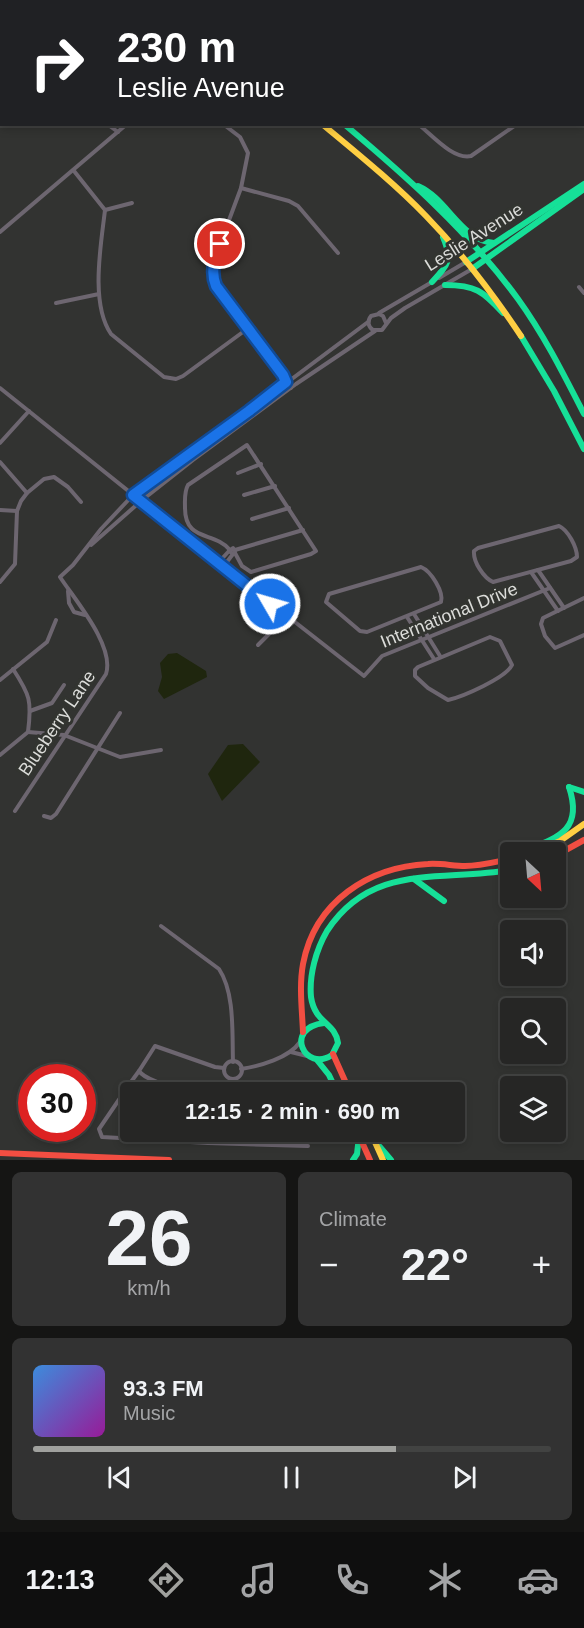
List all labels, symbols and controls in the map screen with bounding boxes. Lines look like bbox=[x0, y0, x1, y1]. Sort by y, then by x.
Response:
icon: right bbox=[18, 24, 96, 102]
text: 230 m bbox=[117, 24, 236, 71]
text: Leslie Avenue bbox=[117, 73, 285, 103]
street label: Leslie Avenue bbox=[421, 199, 527, 275]
pin bbox=[194, 218, 245, 269]
icon: arrive bbox=[203, 227, 236, 260]
position arrow bbox=[238, 572, 302, 636]
street label: International Drive bbox=[378, 578, 520, 652]
street label: Blueberry Lane bbox=[15, 667, 99, 779]
north arrow bbox=[500, 842, 566, 908]
map controls bbox=[500, 842, 566, 1142]
button: sound bbox=[500, 920, 566, 986]
button: search bbox=[500, 998, 566, 1064]
speed limit sign: 30 bbox=[18, 1064, 96, 1142]
button: layers bbox=[500, 1076, 566, 1142]
text: 12:15 · 2 min · 690 m bbox=[185, 1099, 400, 1124]
text: 26 bbox=[106, 1194, 192, 1282]
text: Climate bbox=[319, 1208, 387, 1230]
text: 22° bbox=[401, 1239, 469, 1290]
text: − bbox=[319, 1246, 338, 1283]
text: + bbox=[532, 1246, 551, 1283]
text: km/h bbox=[127, 1277, 171, 1299]
text: 93.3 FM bbox=[123, 1376, 204, 1401]
text: Music bbox=[123, 1402, 175, 1424]
icon: previous bbox=[103, 1461, 136, 1494]
icon: pause bbox=[275, 1461, 308, 1494]
icon: next bbox=[448, 1461, 481, 1494]
icon: directions bbox=[145, 1559, 187, 1601]
icon: music bbox=[238, 1559, 280, 1601]
icon: phone bbox=[331, 1559, 373, 1601]
icon: climate bbox=[424, 1559, 466, 1601]
icon: car bbox=[517, 1559, 559, 1601]
text: 12:13 bbox=[25, 1565, 94, 1595]

